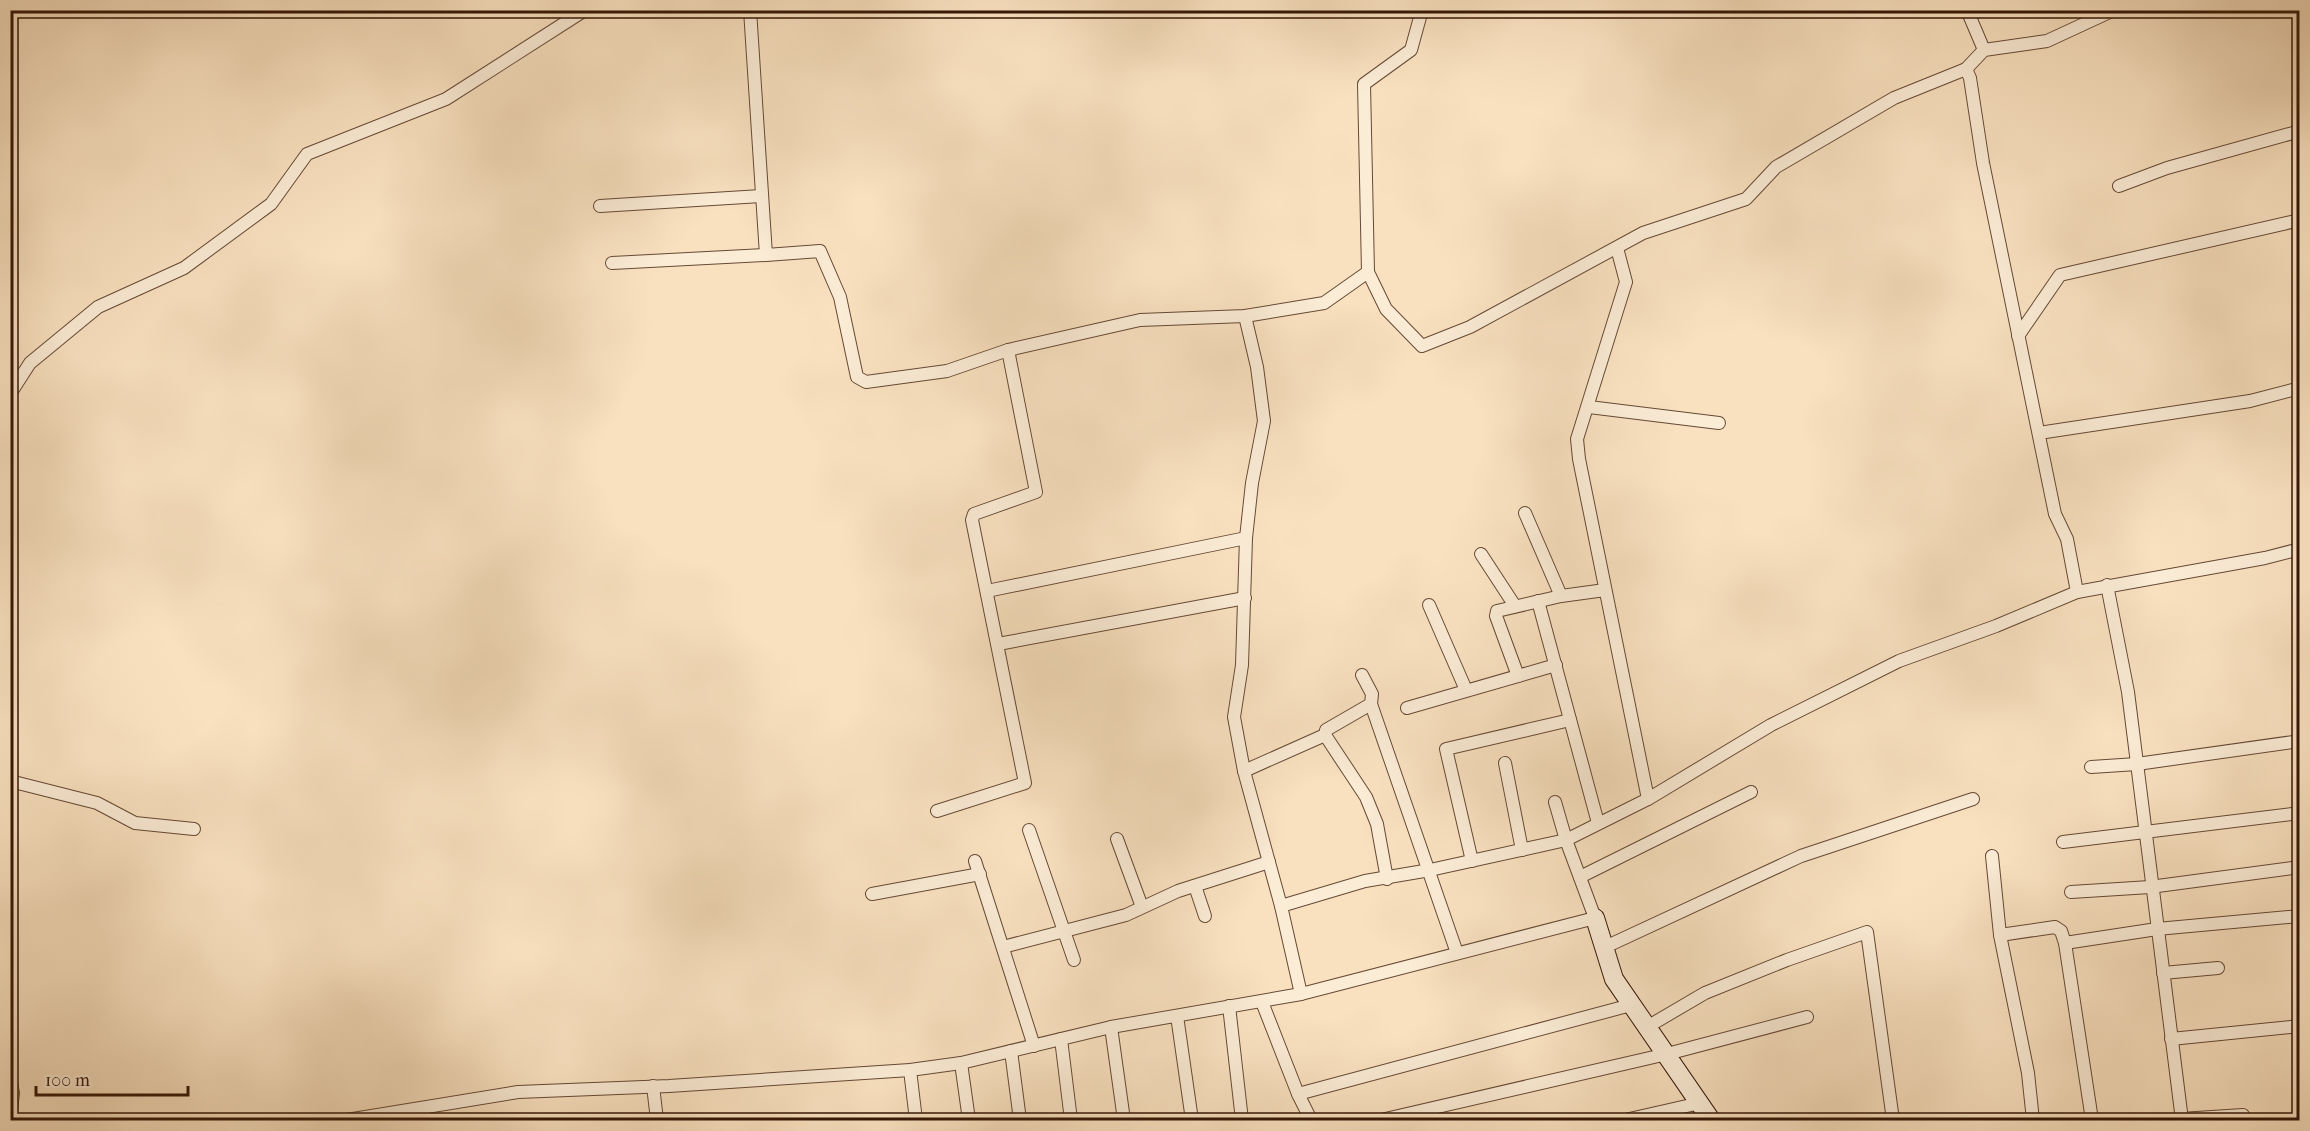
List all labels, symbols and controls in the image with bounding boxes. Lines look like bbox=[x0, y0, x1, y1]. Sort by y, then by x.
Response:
scale bar bbox=[36, 1059, 188, 1097]
text: 100 m bbox=[45, 1070, 90, 1091]

